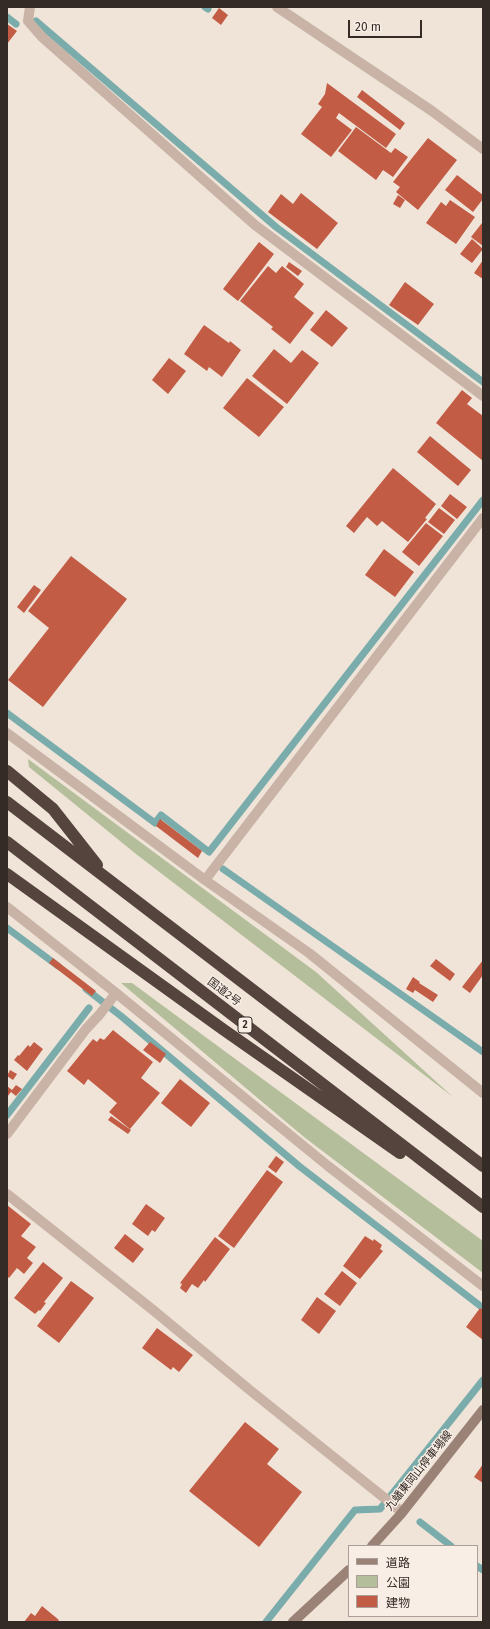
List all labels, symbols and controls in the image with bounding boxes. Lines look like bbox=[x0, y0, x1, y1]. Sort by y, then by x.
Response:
scale bar bbox=[350, 12, 424, 38]
text: 20 m bbox=[355, 20, 381, 34]
street label: 国道2号 bbox=[205, 975, 243, 1009]
road number: 2 bbox=[238, 1017, 252, 1033]
street label: 九蟠東岡山停車場線 bbox=[383, 1428, 455, 1514]
legend bbox=[348, 1545, 478, 1617]
text: 道路 bbox=[386, 1556, 410, 1570]
text: 公園 bbox=[386, 1576, 410, 1590]
text: 建物 bbox=[386, 1596, 410, 1610]

